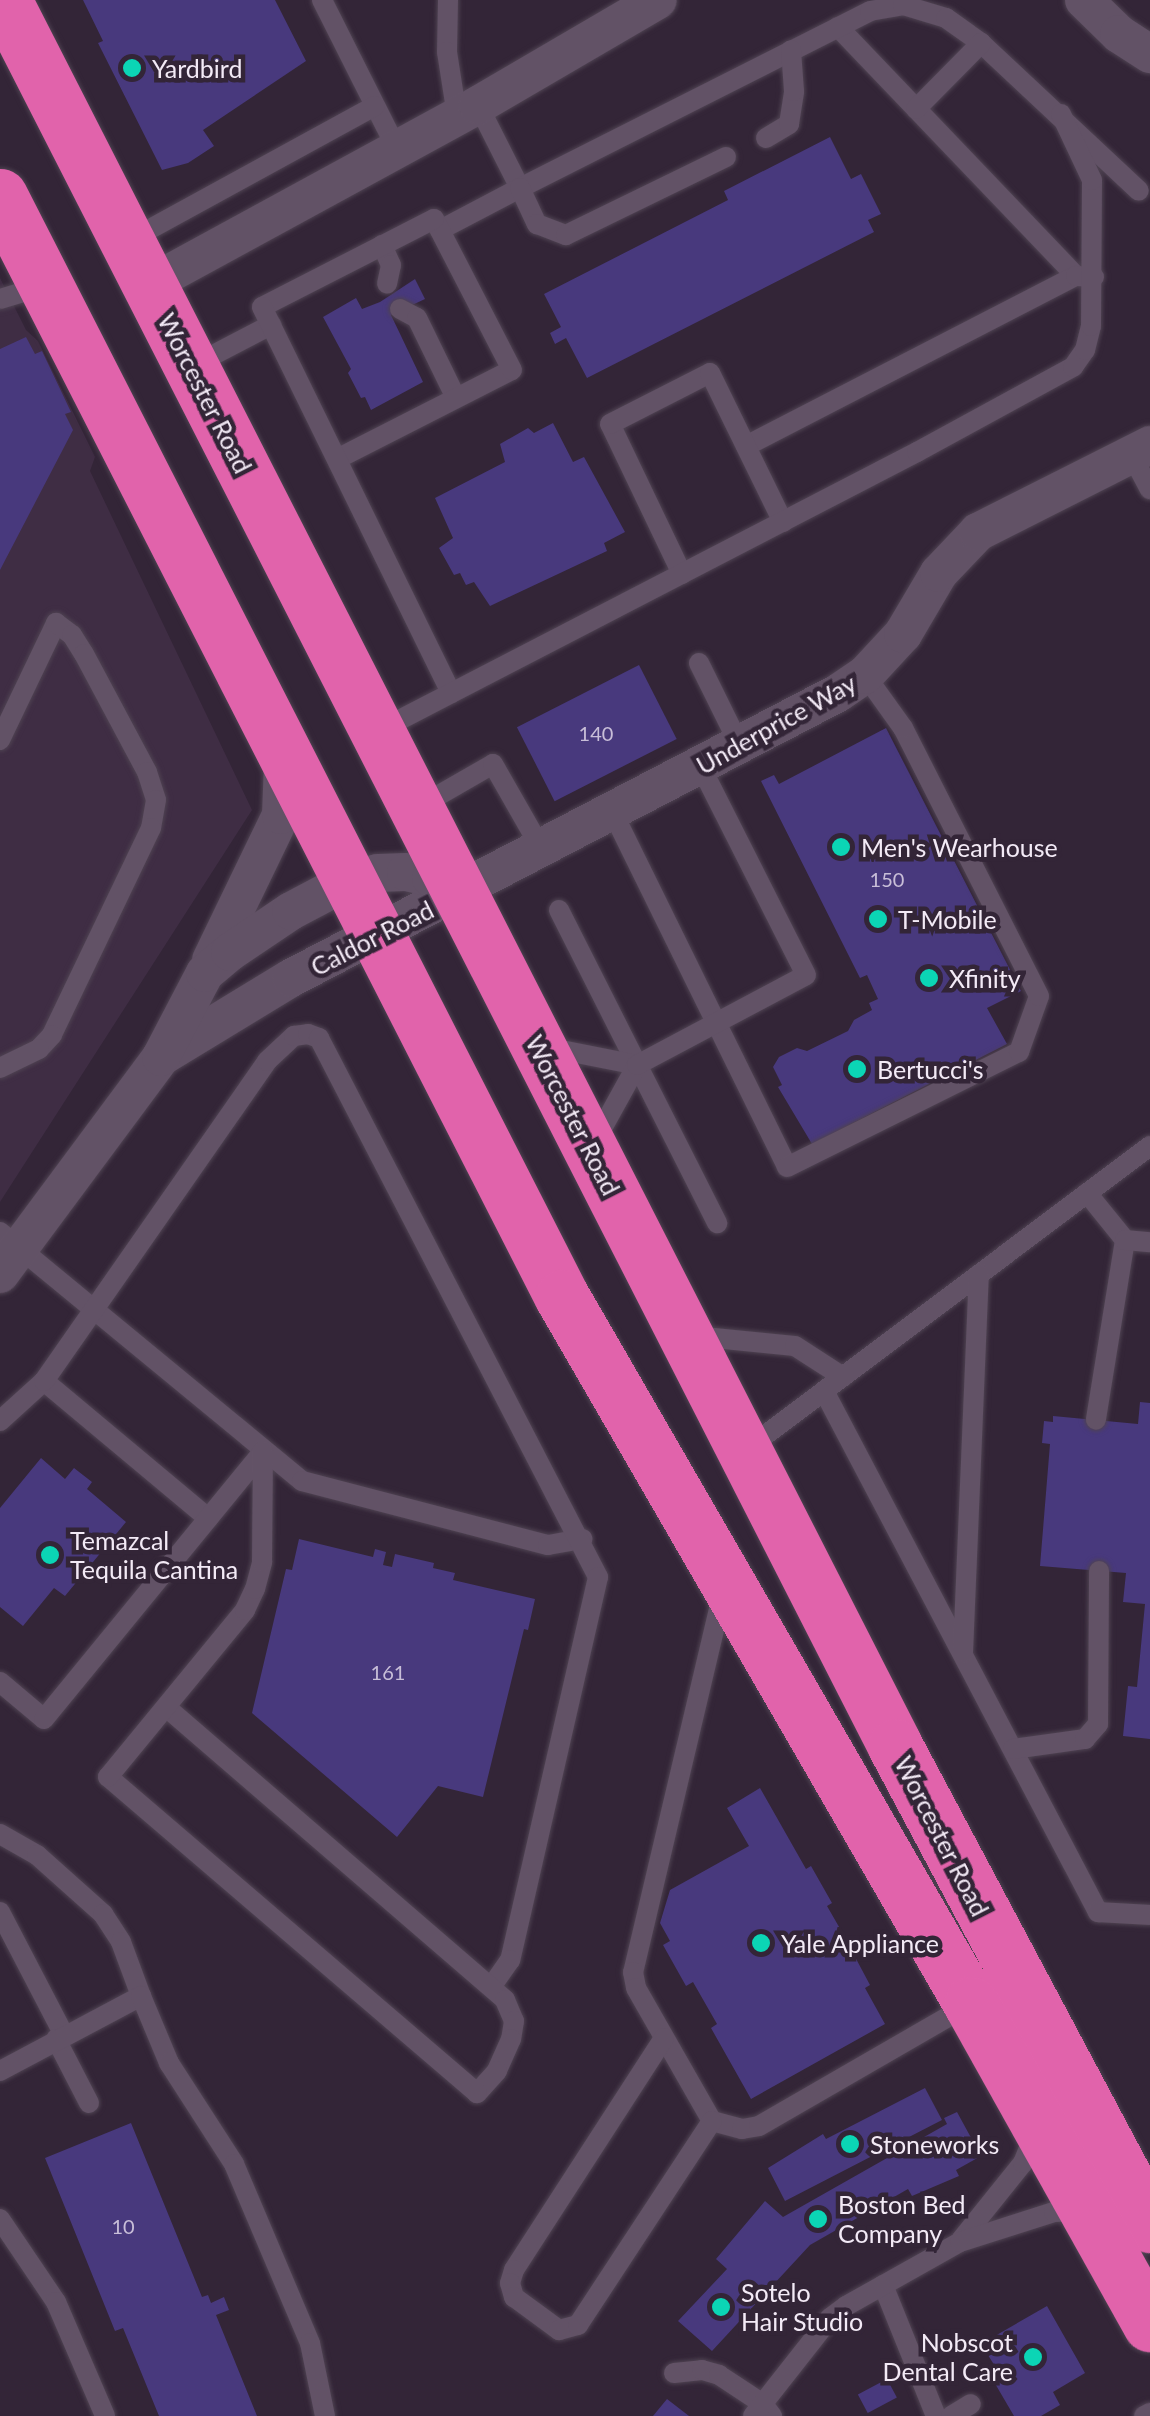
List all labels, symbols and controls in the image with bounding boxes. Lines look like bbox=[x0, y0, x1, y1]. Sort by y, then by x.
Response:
place label: Yardbird bbox=[152, 53, 242, 83]
marker: Yardbird bbox=[121, 57, 143, 79]
street label: Worcester Road bbox=[152, 308, 258, 478]
street label: Underprice Way bbox=[691, 668, 861, 780]
house number: 140 bbox=[579, 721, 613, 745]
place label: Men's Wearhouse bbox=[861, 832, 1058, 862]
marker: Men's Wearhouse bbox=[830, 836, 852, 858]
house number: 150 bbox=[870, 867, 904, 891]
street label: Caldor Road bbox=[305, 894, 439, 982]
place label: T-Mobile bbox=[898, 904, 997, 934]
marker: T-Mobile bbox=[867, 908, 889, 930]
place label: Xfinity bbox=[949, 963, 1021, 993]
marker: Xfinity bbox=[918, 967, 940, 989]
street label: Worcester Road bbox=[520, 1030, 626, 1200]
place label: Bertucci's bbox=[877, 1054, 984, 1084]
marker: Bertucci's bbox=[846, 1058, 868, 1080]
place label: Temazcal Tequila Cantina bbox=[70, 1526, 238, 1585]
marker: Temazcal Tequila Cantina bbox=[39, 1544, 61, 1566]
house number: 161 bbox=[371, 1660, 405, 1684]
street label: Worcester Road bbox=[889, 1751, 995, 1921]
place label: Yale Appliance bbox=[781, 1928, 940, 1958]
marker: Yale Appliance bbox=[750, 1932, 772, 1954]
place label: Stoneworks bbox=[870, 2129, 999, 2159]
marker: Stoneworks bbox=[839, 2133, 861, 2155]
place label: Boston Bed Company bbox=[838, 2190, 966, 2249]
marker: Boston Bed Company bbox=[807, 2208, 829, 2230]
house number: 10 bbox=[111, 2214, 135, 2238]
place label: Sotelo Hair Studio bbox=[741, 2278, 864, 2337]
marker: Sotelo Hair Studio bbox=[710, 2296, 732, 2318]
place label: Nobscot Dental Care bbox=[883, 2328, 1013, 2387]
marker: Nobscot Dental Care bbox=[1022, 2346, 1044, 2368]

